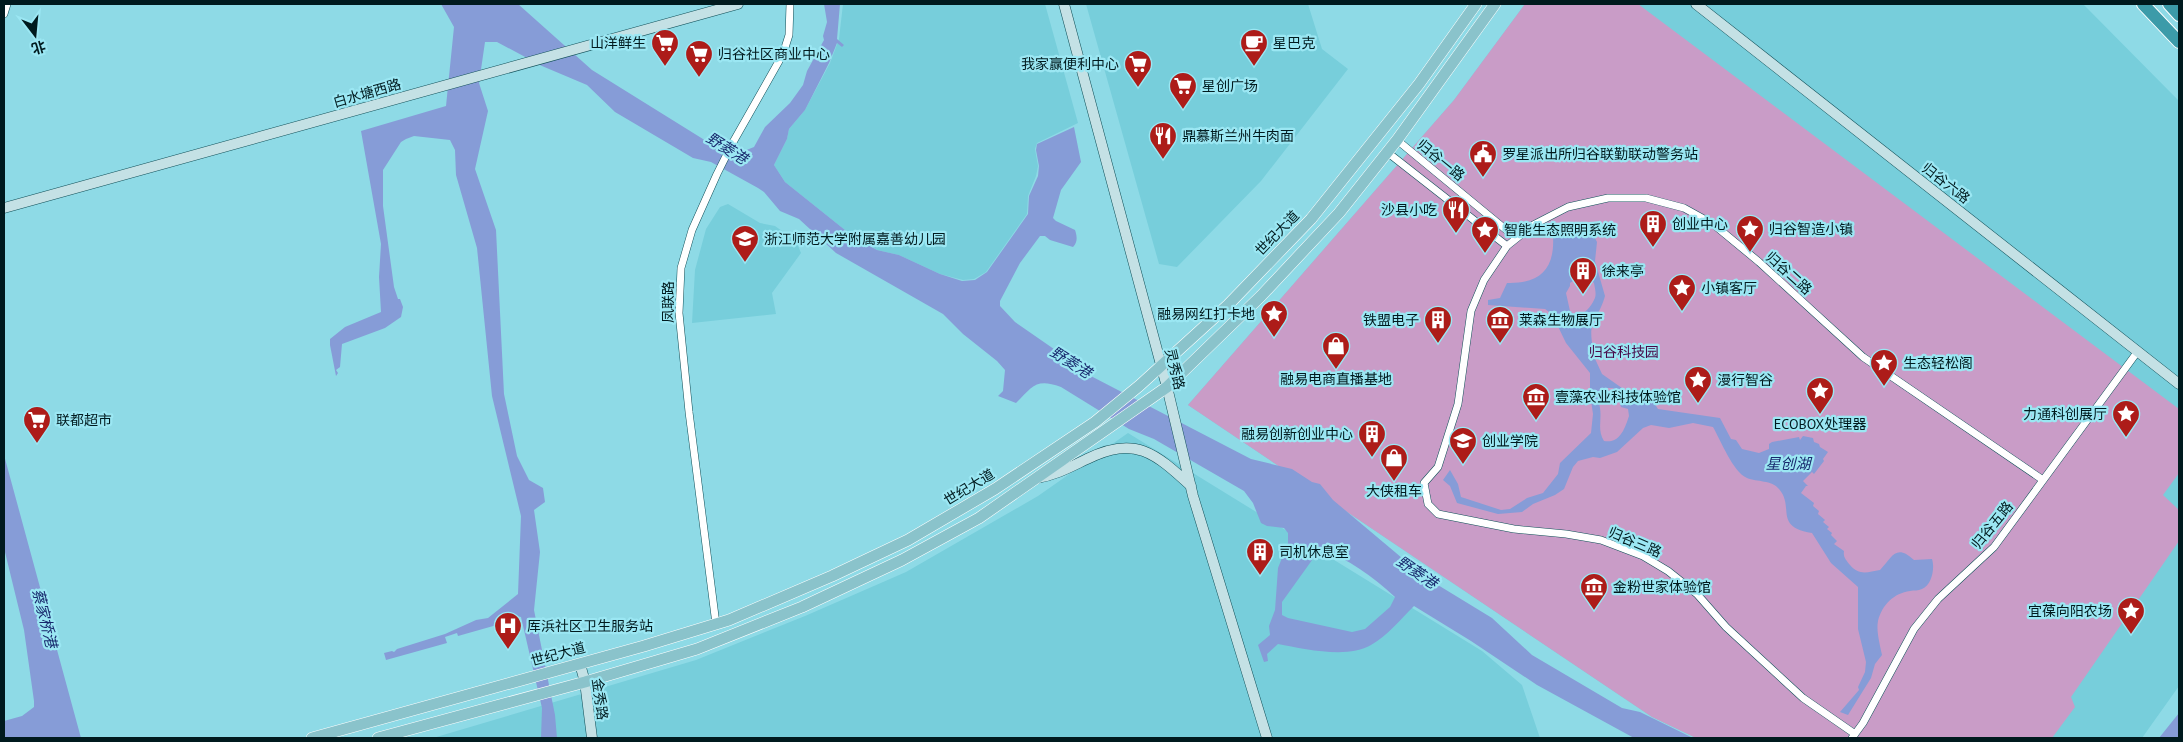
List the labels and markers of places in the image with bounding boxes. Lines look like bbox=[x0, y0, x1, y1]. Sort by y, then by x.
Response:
supermarket icon: 山洋鲜生 bbox=[650, 28, 680, 67]
cafe icon: 星巴克 bbox=[1239, 28, 1269, 67]
place label: 山洋鲜生 bbox=[590, 34, 646, 52]
place label: 星巴克 bbox=[1273, 34, 1315, 52]
supermarket icon: 归谷社区商业中心 bbox=[684, 39, 714, 78]
place label: 归谷社区商业中心 bbox=[718, 45, 830, 63]
supermarket icon: 我家赢便利中心 bbox=[1123, 49, 1153, 88]
place label: 我家赢便利中心 bbox=[1021, 55, 1119, 73]
supermarket icon: 星创广场 bbox=[1168, 71, 1198, 110]
place label: 星创广场 bbox=[1202, 77, 1258, 95]
restaurant icon: 鼎慕斯兰州牛肉面 bbox=[1148, 121, 1178, 160]
place label: 鼎慕斯兰州牛肉面 bbox=[1182, 127, 1294, 145]
public building icon: 罗星派出所归谷联勤联动警务站 bbox=[1468, 139, 1498, 178]
place label: 罗星派出所归谷联勤联动警务站 bbox=[1502, 145, 1698, 163]
restaurant icon: 沙县小吃 bbox=[1441, 195, 1471, 234]
place label: 沙县小吃 bbox=[1381, 201, 1437, 219]
building icon: 创业中心 bbox=[1638, 209, 1668, 248]
place icon: 归谷智造小镇 bbox=[1735, 214, 1765, 253]
place icon: 智能生态照明系统 bbox=[1470, 215, 1500, 254]
place label: 创业中心 bbox=[1672, 215, 1728, 233]
place label: 归谷智造小镇 bbox=[1769, 220, 1853, 238]
place label: 智能生态照明系统 bbox=[1504, 221, 1616, 239]
school or university icon: 浙江师范大学附属嘉善幼儿园 bbox=[730, 224, 760, 263]
place label: 浙江师范大学附属嘉善幼儿园 bbox=[764, 230, 946, 248]
building icon: 徐来亭 bbox=[1568, 256, 1598, 295]
place label: 徐来亭 bbox=[1602, 262, 1644, 280]
place icon: 小镇客厅 bbox=[1667, 273, 1697, 312]
place label: 小镇客厅 bbox=[1701, 279, 1757, 297]
place icon: 融易网红打卡地 bbox=[1259, 299, 1289, 338]
place label: 融易网红打卡地 bbox=[1157, 305, 1255, 323]
building icon: 铁盟电子 bbox=[1423, 305, 1453, 344]
museum icon: 莱森生物展厅 bbox=[1485, 305, 1515, 344]
place label: 铁盟电子 bbox=[1363, 311, 1419, 329]
place label: 莱森生物展厅 bbox=[1519, 311, 1603, 329]
shop icon: 融易电商直播基地 bbox=[1321, 331, 1351, 370]
place icon: 生态轻松阁 bbox=[1869, 348, 1899, 387]
place label: 生态轻松阁 bbox=[1903, 354, 1973, 372]
place icon: 漫行智谷 bbox=[1683, 365, 1713, 404]
place label: 融易电商直播基地 bbox=[1280, 370, 1392, 388]
place label: 漫行智谷 bbox=[1717, 371, 1773, 389]
place icon: ECOBOX处理器 bbox=[1805, 376, 1835, 415]
museum icon: 壹藻农业科技体验馆 bbox=[1521, 382, 1551, 421]
place label: 壹藻农业科技体验馆 bbox=[1555, 388, 1681, 406]
place icon: 力通科创展厅 bbox=[2111, 399, 2141, 438]
supermarket icon: 联都超市 bbox=[22, 405, 52, 444]
place label: 力通科创展厅 bbox=[2023, 405, 2107, 423]
place label: 联都超市 bbox=[56, 411, 112, 429]
place label: ECOBOX处理器 bbox=[1774, 415, 1866, 433]
building icon: 融易创新创业中心 bbox=[1357, 419, 1387, 458]
place label: 融易创新创业中心 bbox=[1241, 425, 1353, 443]
school or university icon: 创业学院 bbox=[1448, 426, 1478, 465]
place label: 创业学院 bbox=[1482, 432, 1538, 450]
shop icon: 大侠租车 bbox=[1379, 443, 1409, 482]
place label: 大侠租车 bbox=[1366, 482, 1422, 500]
building icon: 司机休息室 bbox=[1245, 537, 1275, 576]
place label: 司机休息室 bbox=[1279, 543, 1349, 561]
museum icon: 金粉世家体验馆 bbox=[1579, 572, 1609, 611]
place label: 金粉世家体验馆 bbox=[1613, 578, 1711, 596]
place icon: 宜葆向阳农场 bbox=[2116, 596, 2146, 635]
place label: 宜葆向阳农场 bbox=[2028, 602, 2112, 620]
hospital icon: 厍浜社区卫生服务站 bbox=[493, 611, 523, 650]
place label: 厍浜社区卫生服务站 bbox=[527, 617, 653, 635]

